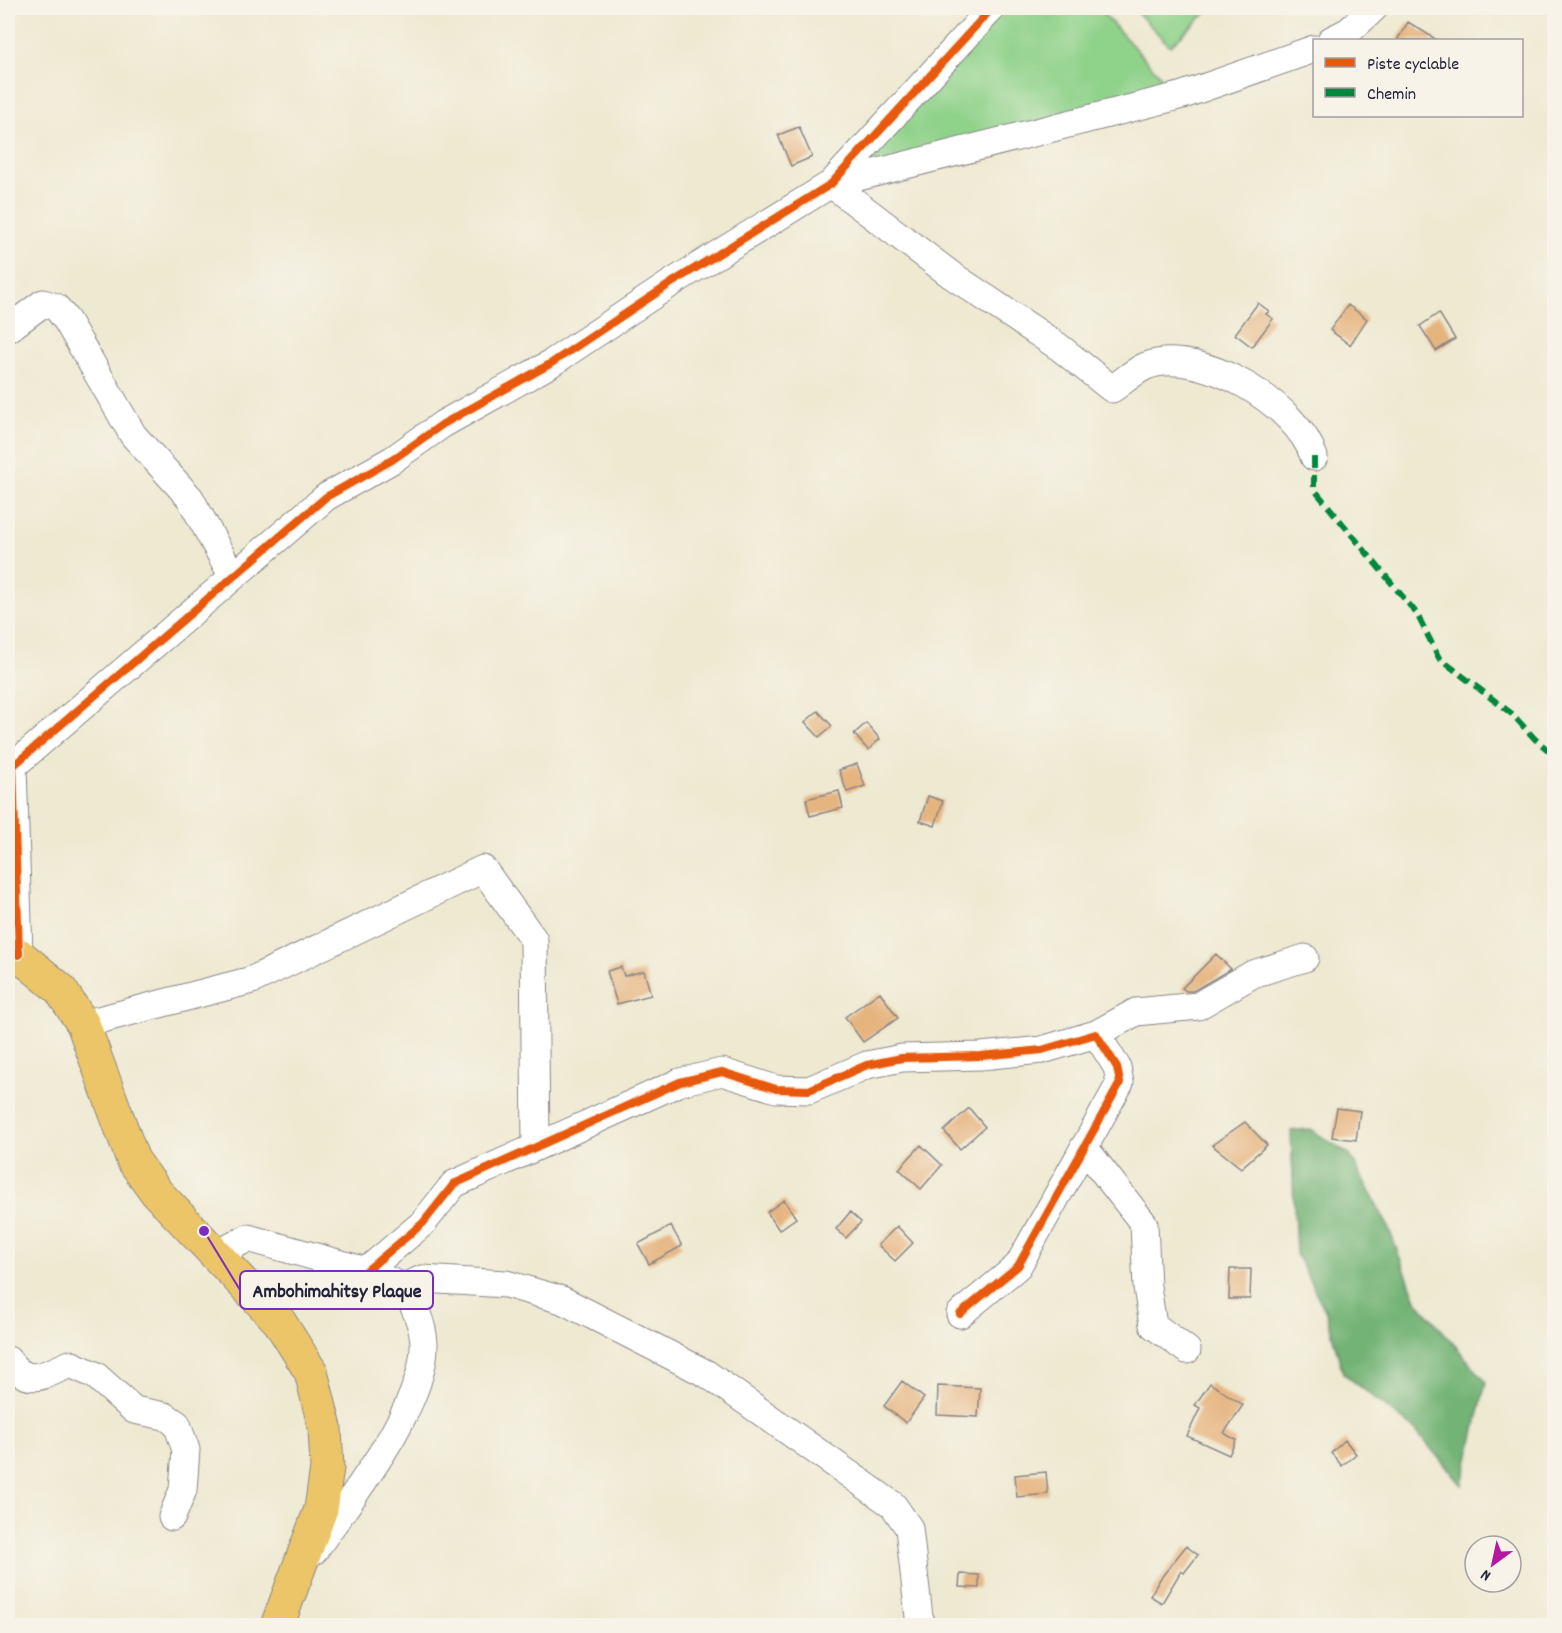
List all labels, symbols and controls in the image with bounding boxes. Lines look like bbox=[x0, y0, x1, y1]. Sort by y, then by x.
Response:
legend bbox=[1313, 39, 1523, 117]
text: Piste cyclable bbox=[1367, 53, 1459, 78]
text: Chemin bbox=[1367, 83, 1416, 108]
callout: Ambohimahitsy Plaque bbox=[240, 1271, 433, 1309]
text: Ambohimahitsy Plaque bbox=[253, 1279, 422, 1307]
north arrow bbox=[1463, 1534, 1523, 1594]
text: N bbox=[1477, 1563, 1496, 1586]

